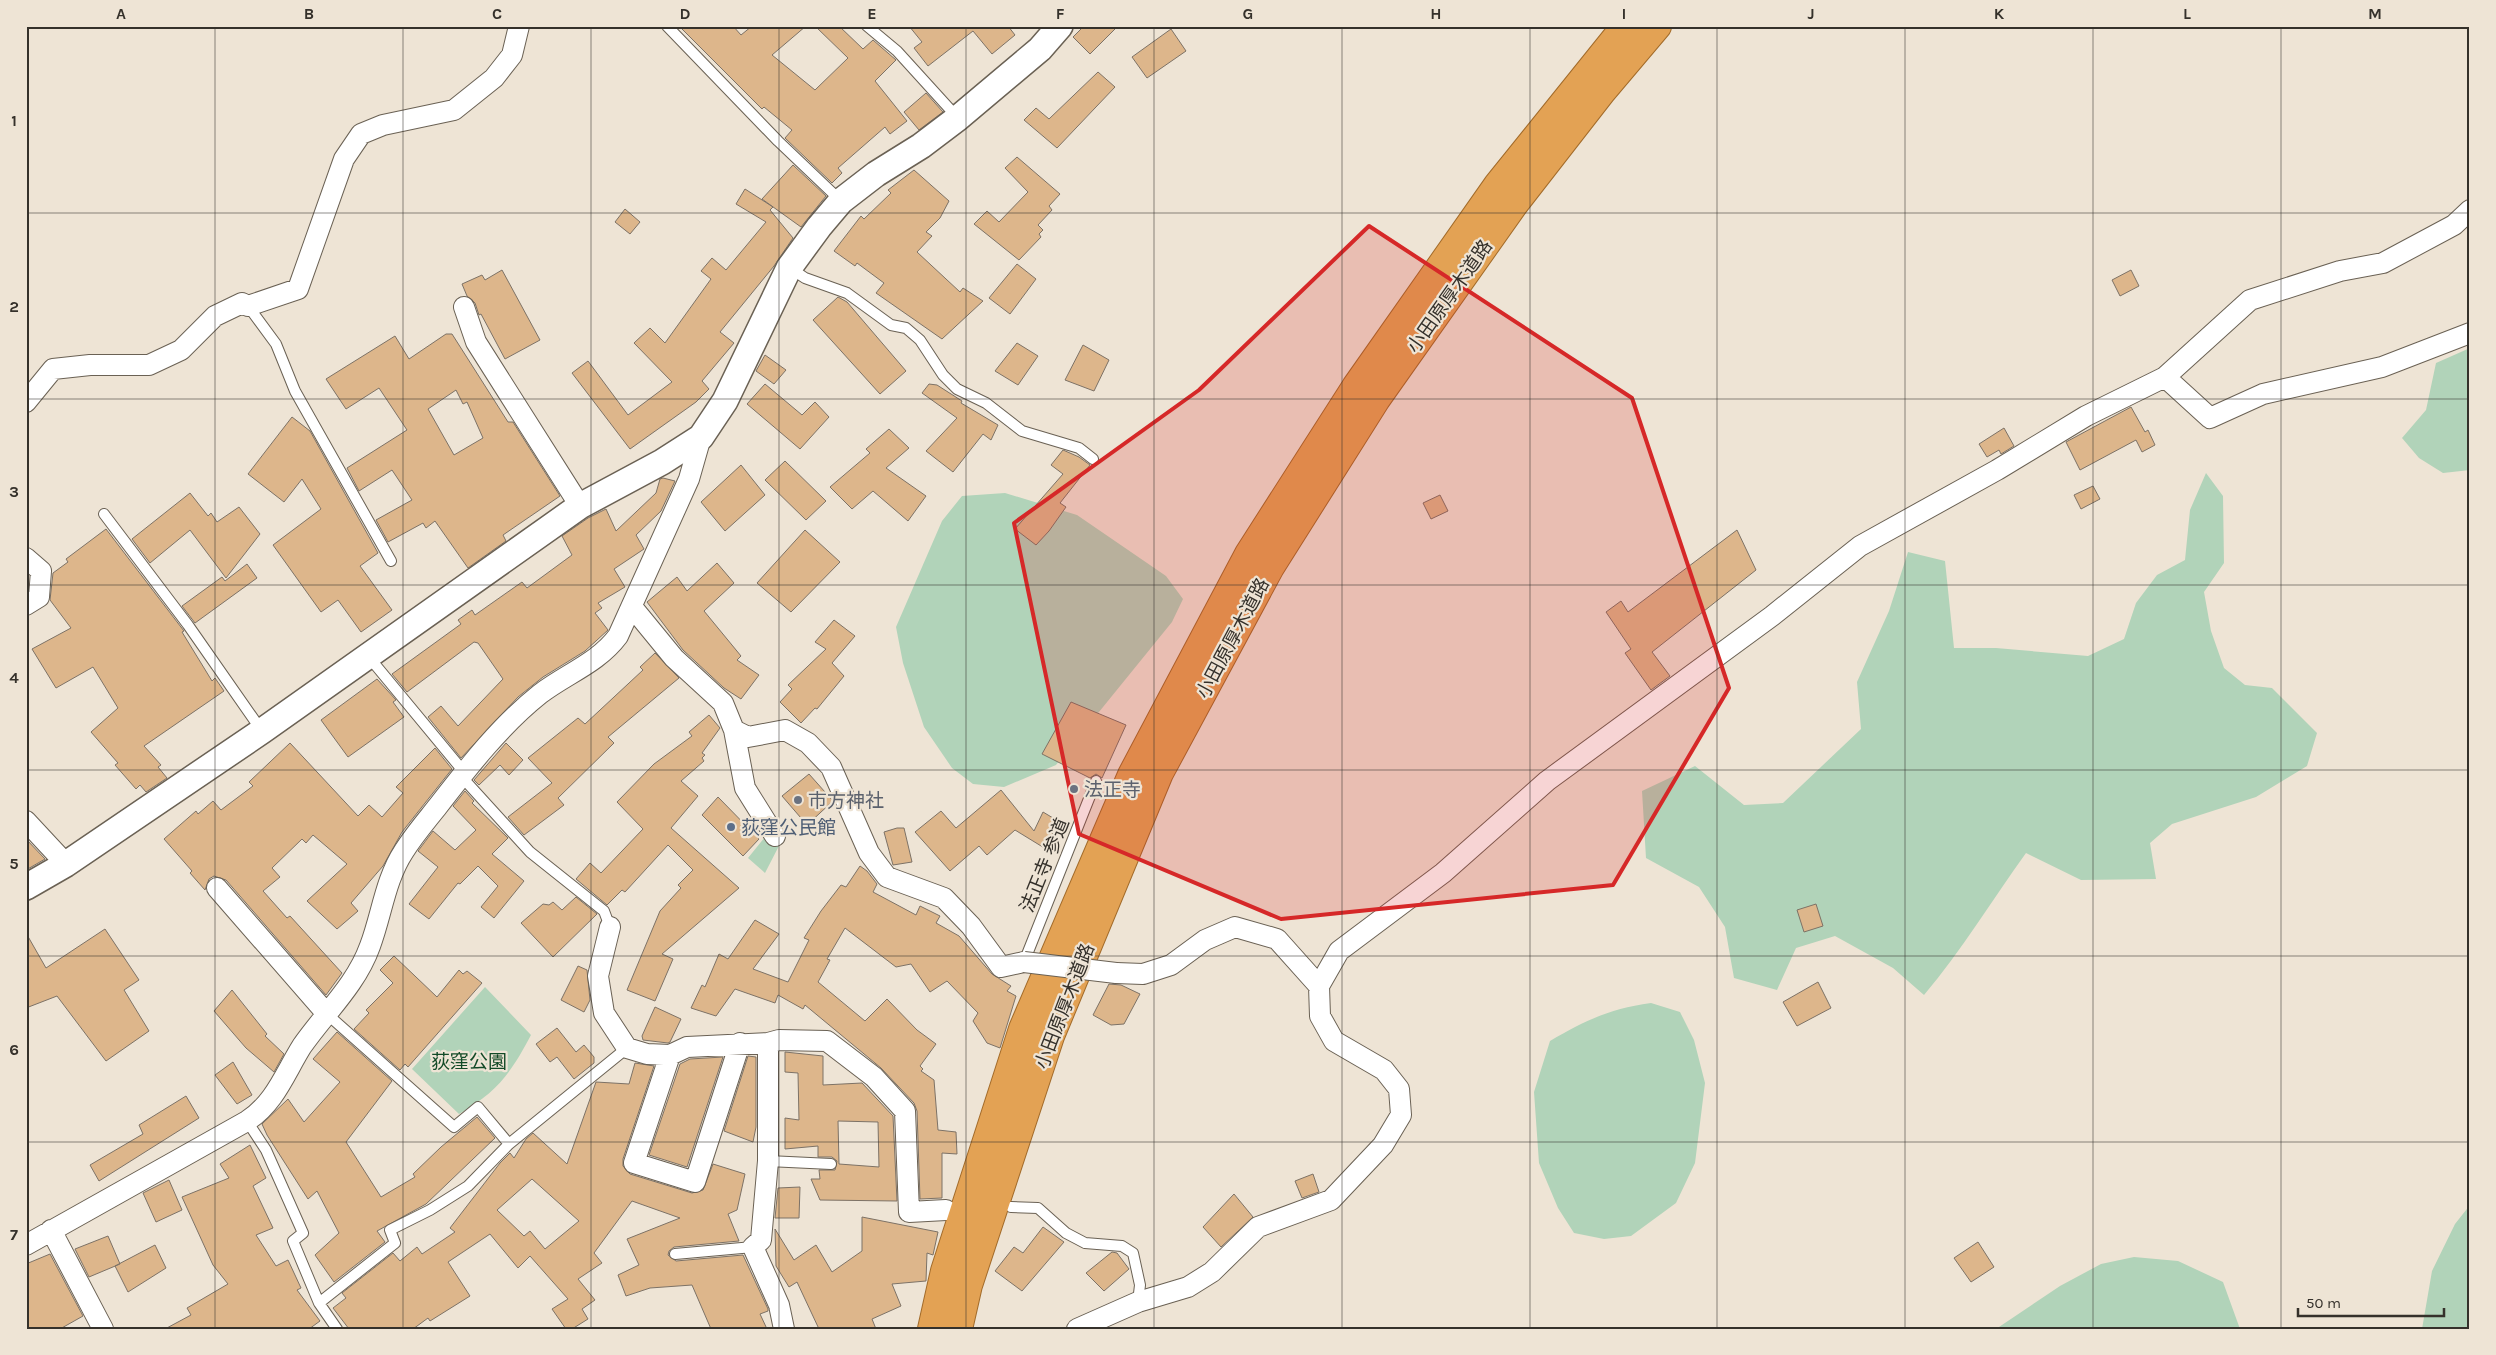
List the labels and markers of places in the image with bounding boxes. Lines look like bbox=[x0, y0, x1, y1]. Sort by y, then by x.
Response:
place label: 法正寺 bbox=[1084, 779, 1141, 801]
marker: 法正寺 bbox=[1068, 783, 1080, 795]
place label: 市方神社 bbox=[808, 790, 884, 812]
marker: 市方神社 bbox=[792, 794, 804, 806]
place label: 荻窪公民館 bbox=[741, 817, 836, 839]
marker: 荻窪公民館 bbox=[725, 821, 737, 833]

